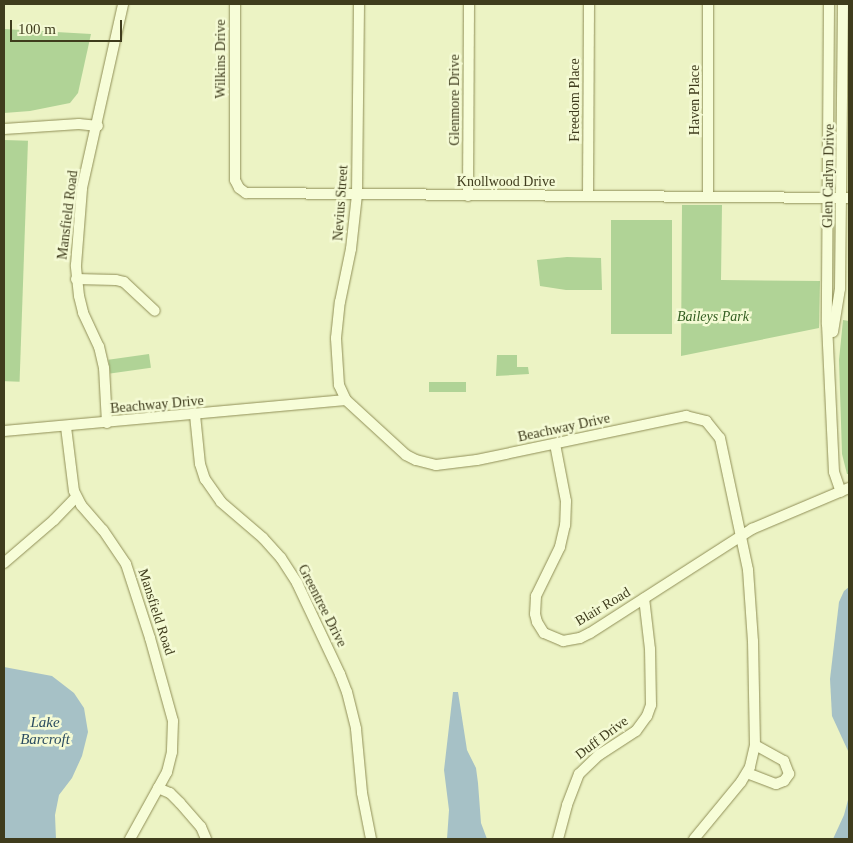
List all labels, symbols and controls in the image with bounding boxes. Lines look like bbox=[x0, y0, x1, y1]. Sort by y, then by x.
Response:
scale bar bbox=[12, 10, 125, 42]
street label: Wilkins Drive bbox=[213, 19, 229, 99]
text: 100 m bbox=[18, 21, 56, 37]
street label: Glenmore Drive bbox=[447, 54, 463, 146]
street label: Freedom Place bbox=[567, 58, 583, 142]
street label: Haven Place bbox=[687, 65, 703, 135]
street label: Glen Carlyn Drive bbox=[820, 124, 838, 228]
street label: Nevius Street bbox=[330, 165, 352, 241]
street label: Mansfield Road bbox=[54, 169, 82, 261]
street label: Knollwood Drive bbox=[457, 174, 555, 190]
park label: Baileys Park bbox=[677, 309, 749, 325]
street label: Beachway Drive bbox=[110, 393, 204, 417]
street label: Beachway Drive bbox=[516, 410, 612, 446]
street label: Greentree Drive bbox=[294, 562, 350, 650]
street label: Mansfield Road bbox=[134, 567, 178, 657]
street label: Blair Road bbox=[573, 584, 633, 630]
water label: Lake Barcroft bbox=[20, 713, 70, 748]
street label: Duff Drive bbox=[572, 713, 632, 763]

